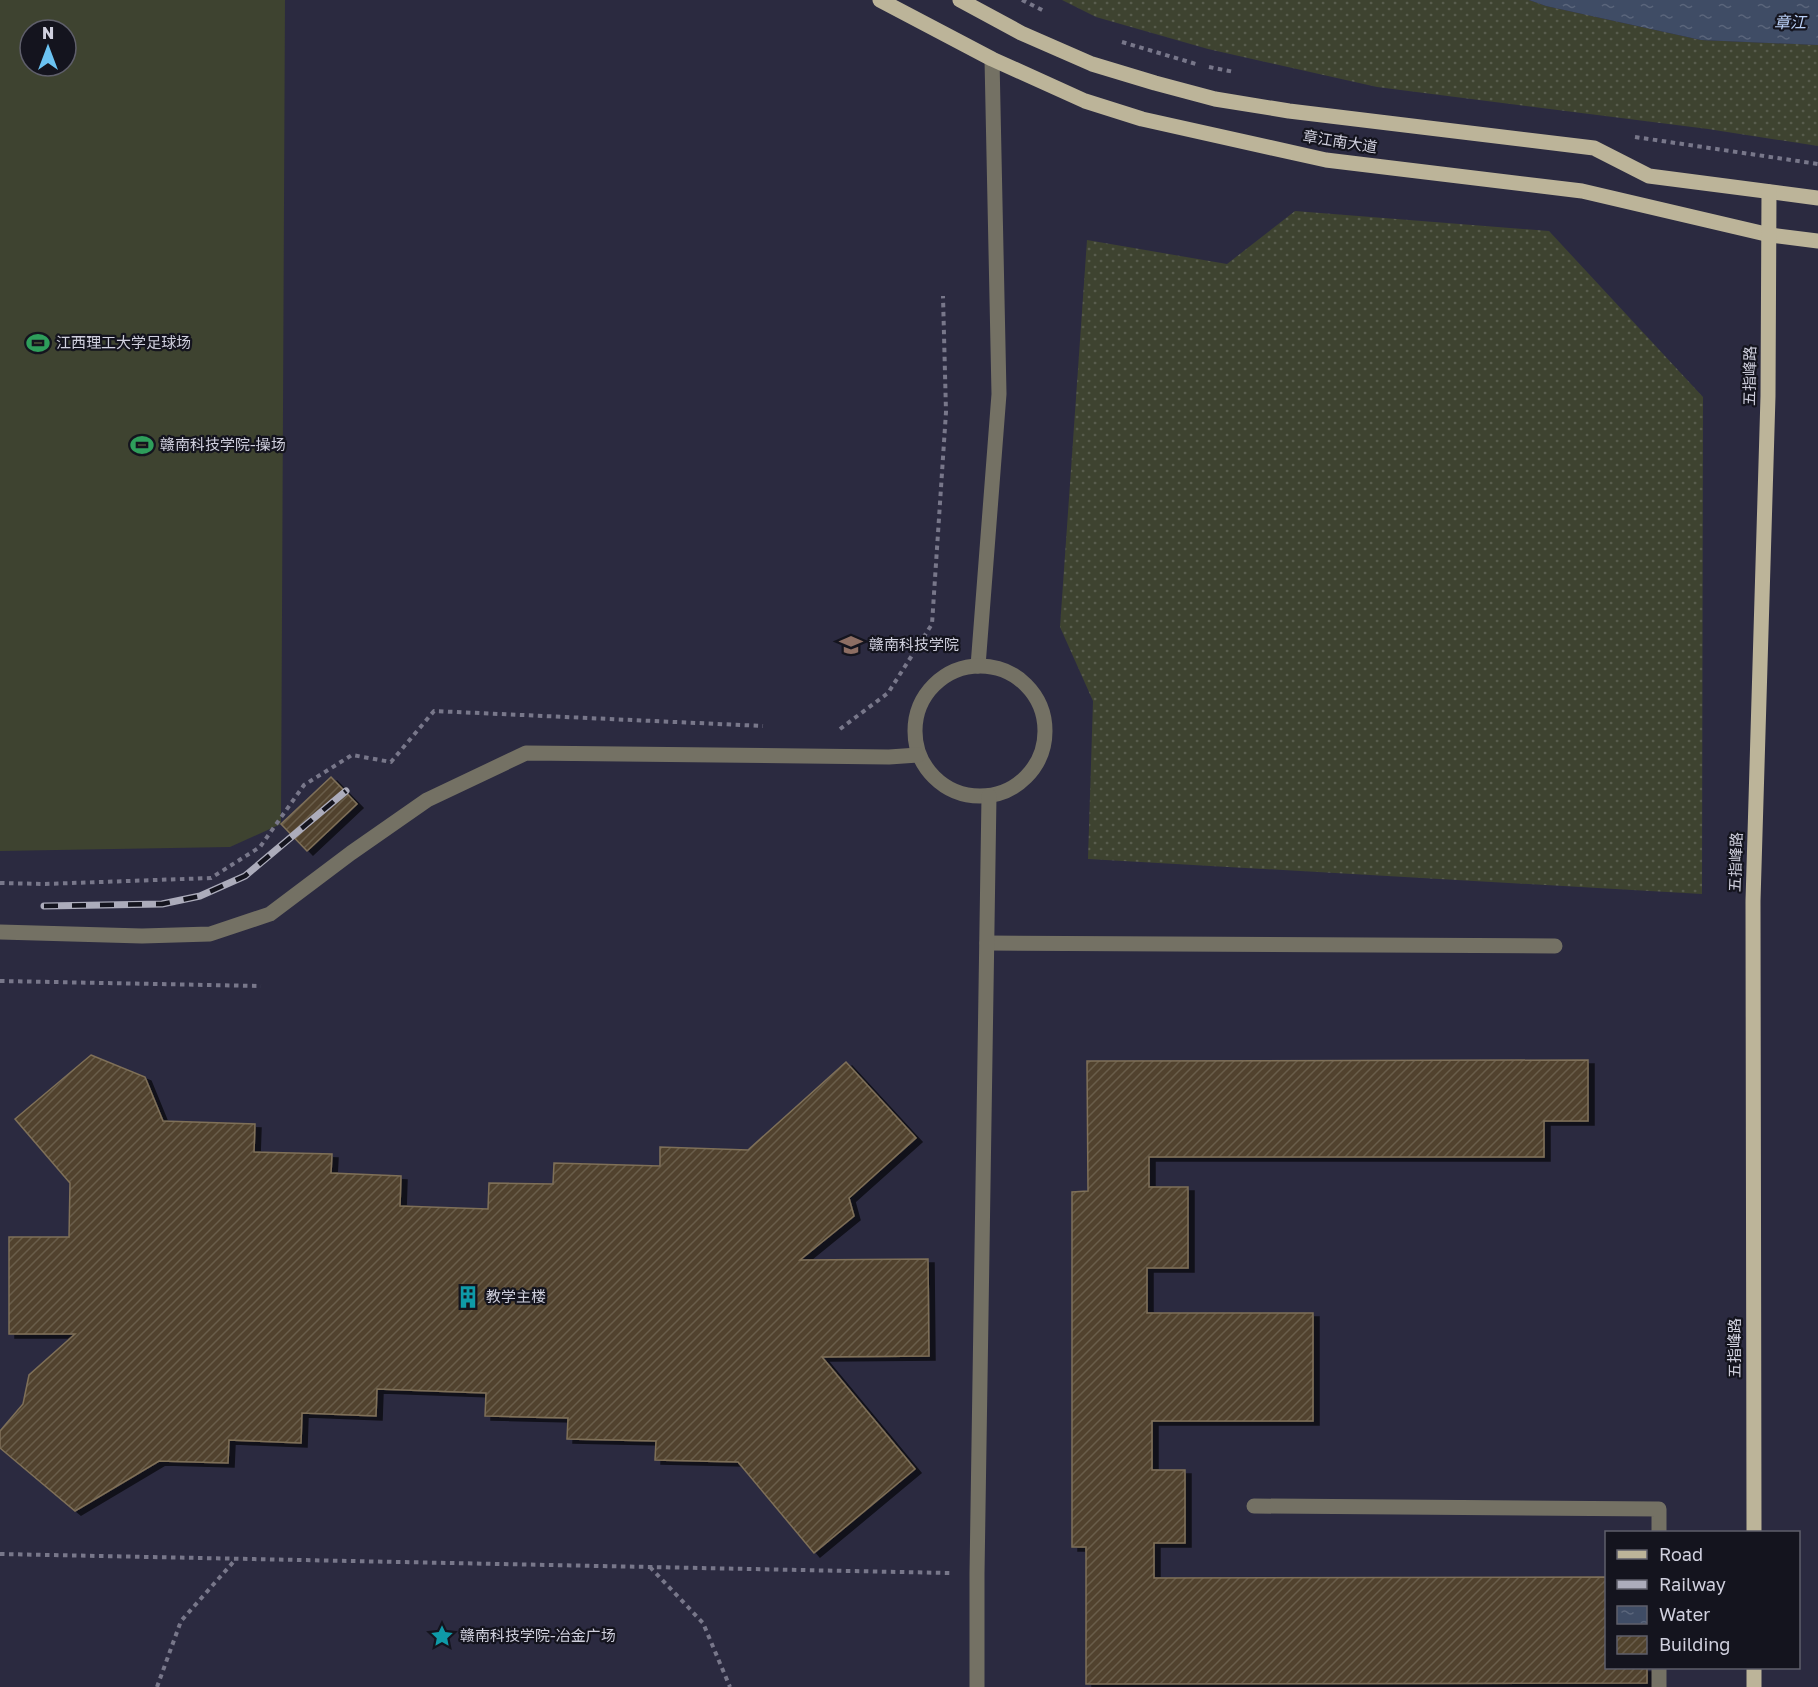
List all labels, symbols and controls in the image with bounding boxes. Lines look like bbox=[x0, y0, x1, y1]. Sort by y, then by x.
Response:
water label: 章江 bbox=[1774, 12, 1808, 32]
north arrow bbox=[18, 18, 78, 78]
text: N bbox=[42, 23, 54, 43]
street label: 章江南大道 bbox=[1302, 126, 1379, 156]
sports icon: 江西理工大学足球场 bbox=[25, 330, 51, 356]
place label: 江西理工大学足球场 bbox=[56, 333, 191, 351]
street label: 五指峰路 bbox=[1739, 346, 1759, 406]
sports icon: 赣南科技学院-操场 bbox=[129, 432, 155, 458]
place label: 赣南科技学院-操场 bbox=[160, 435, 286, 453]
school or university icon: 赣南科技学院 bbox=[838, 632, 864, 658]
place label: 赣南科技学院 bbox=[869, 635, 959, 653]
street label: 五指峰路 bbox=[1725, 832, 1745, 892]
building icon: 教学主楼 bbox=[455, 1284, 481, 1310]
place label: 教学主楼 bbox=[486, 1287, 546, 1305]
street label: 五指峰路 bbox=[1725, 1318, 1743, 1378]
legend bbox=[1605, 1531, 1800, 1669]
text: Road bbox=[1659, 1543, 1703, 1565]
text: Railway bbox=[1659, 1573, 1726, 1595]
text: Water bbox=[1659, 1603, 1710, 1625]
place icon: 赣南科技学院-冶金广场 bbox=[429, 1623, 455, 1649]
place label: 赣南科技学院-冶金广场 bbox=[460, 1626, 616, 1644]
text: Building bbox=[1659, 1633, 1730, 1655]

